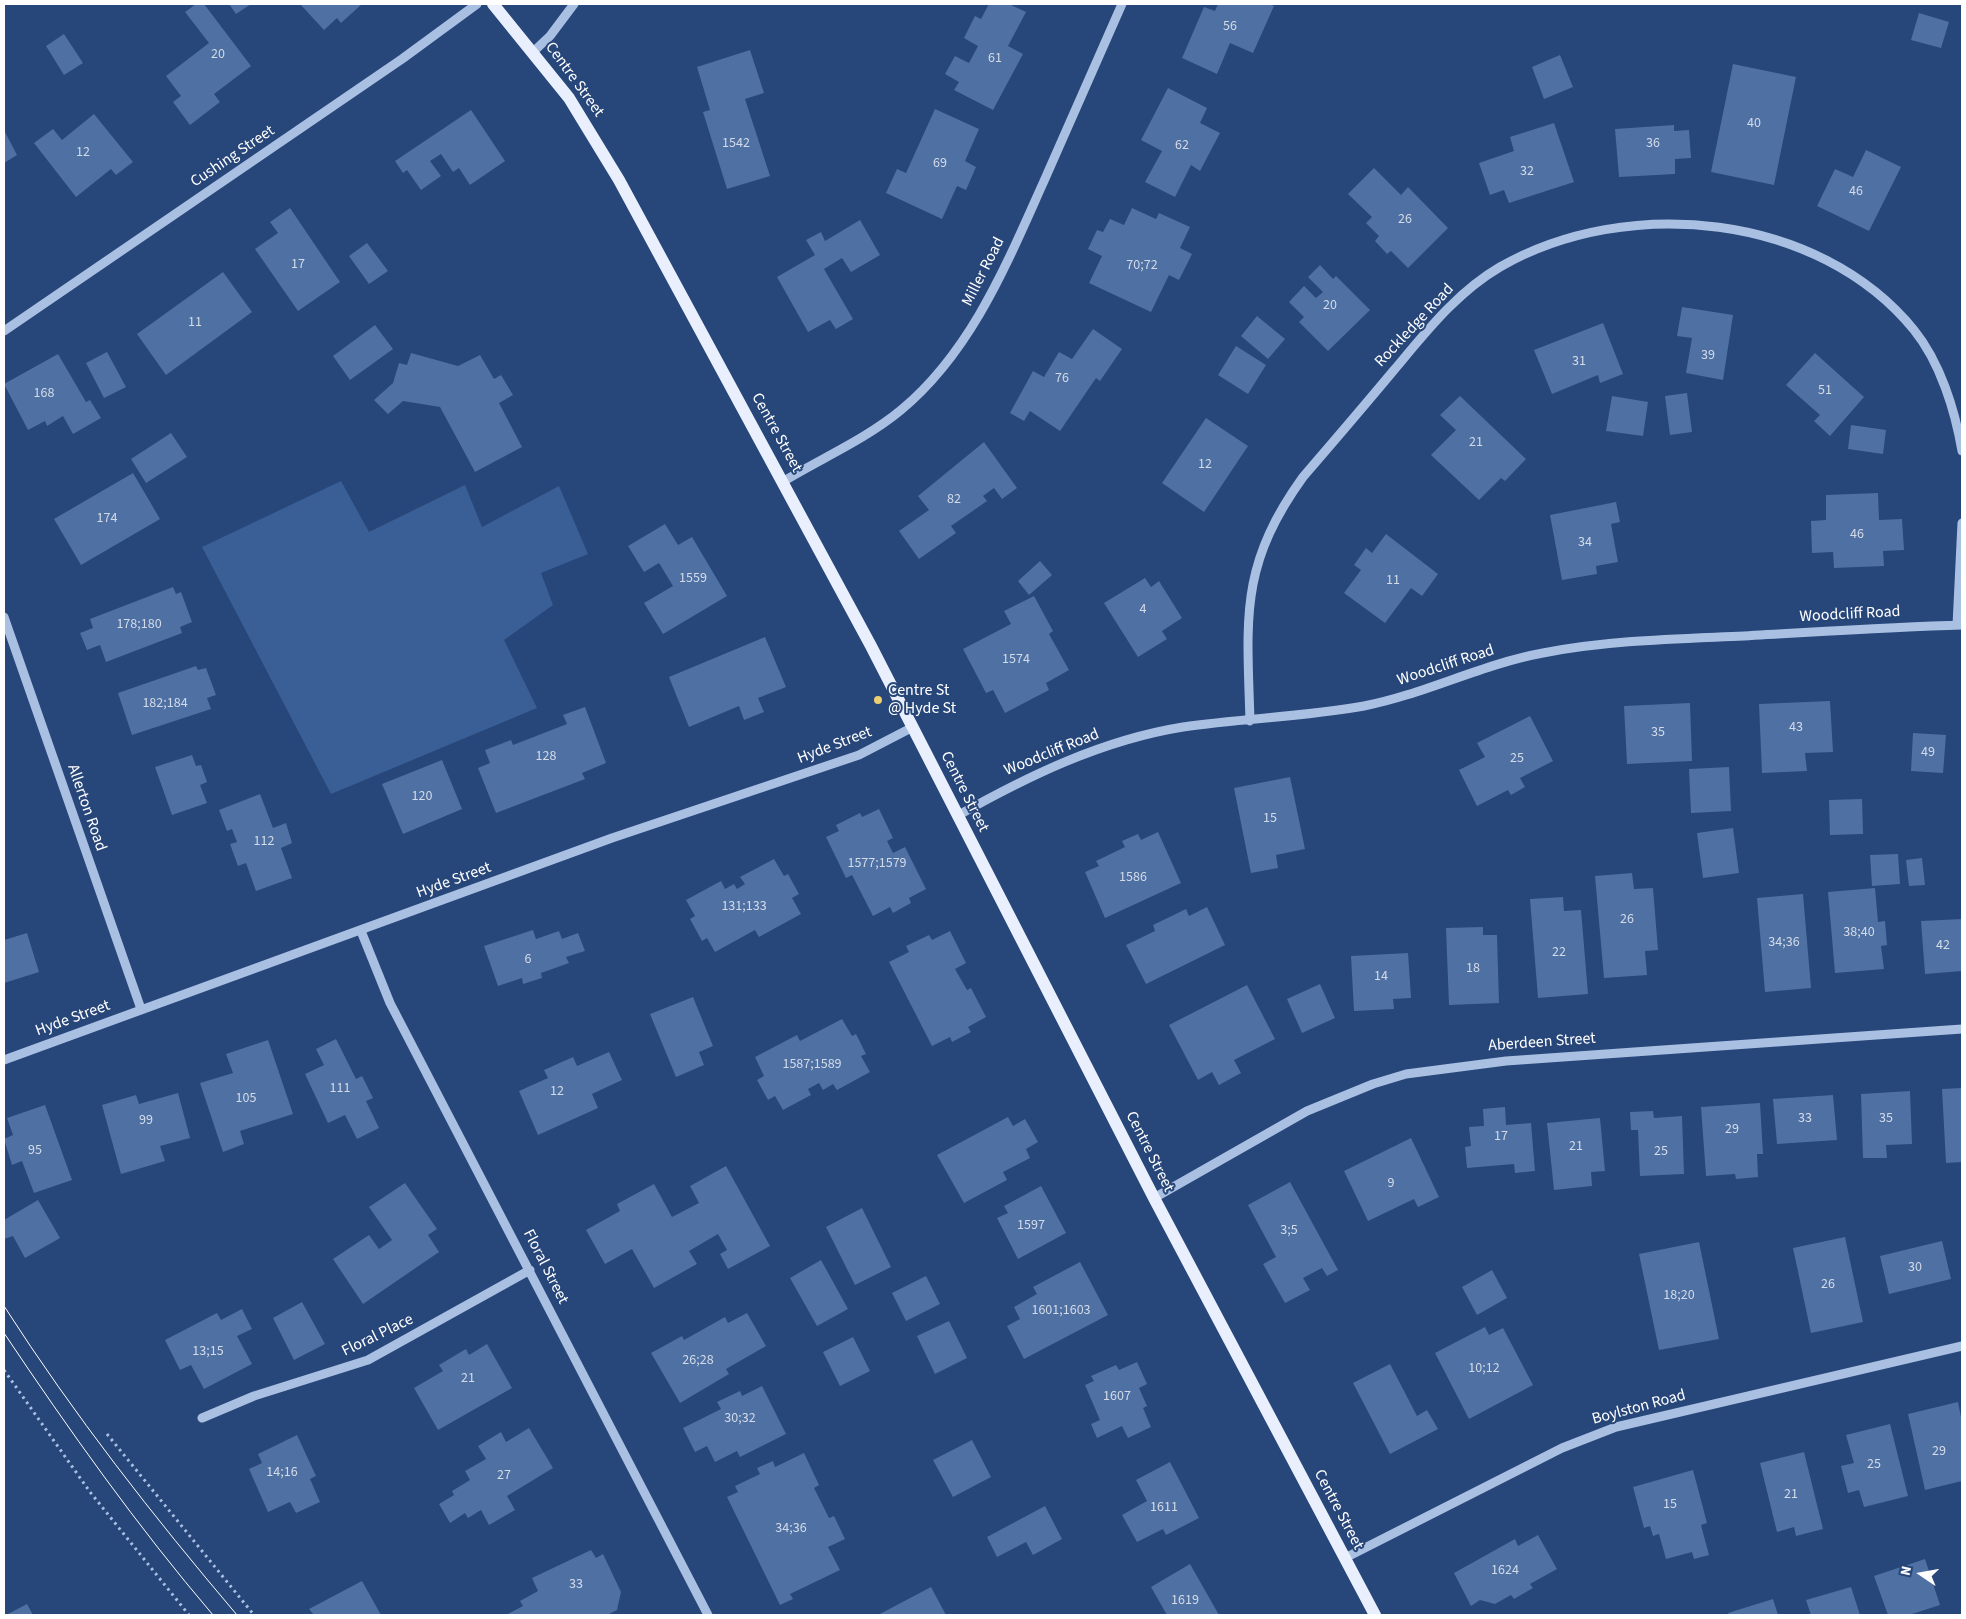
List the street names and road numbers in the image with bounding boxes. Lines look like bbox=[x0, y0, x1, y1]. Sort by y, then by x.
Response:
street label: Centre Street bbox=[540, 39, 608, 121]
street label: Cushing Street bbox=[187, 122, 279, 192]
street label: Miller Road bbox=[958, 234, 1010, 310]
street label: Rockledge Road bbox=[1371, 280, 1459, 372]
street label: Centre Street bbox=[746, 390, 806, 476]
street label: Woodcliff Road bbox=[1799, 603, 1901, 627]
street label: Woodcliff Road bbox=[1395, 641, 1497, 691]
street label: Hyde Street bbox=[795, 723, 875, 769]
street label: Woodcliff Road bbox=[1002, 725, 1102, 781]
street label: Centre Street bbox=[936, 749, 992, 835]
street label: Allerton Road bbox=[62, 762, 110, 854]
street label: Hyde Street bbox=[414, 859, 494, 903]
street label: Hyde Street bbox=[33, 997, 113, 1041]
street label: Aberdeen Street bbox=[1488, 1030, 1596, 1056]
street label: Centre Street bbox=[1121, 1109, 1177, 1195]
street label: Floral Street bbox=[518, 1226, 572, 1308]
street label: Floral Place bbox=[339, 1310, 417, 1362]
street label: Boylston Road bbox=[1590, 1386, 1688, 1430]
street label: Centre Street bbox=[1309, 1467, 1367, 1553]

